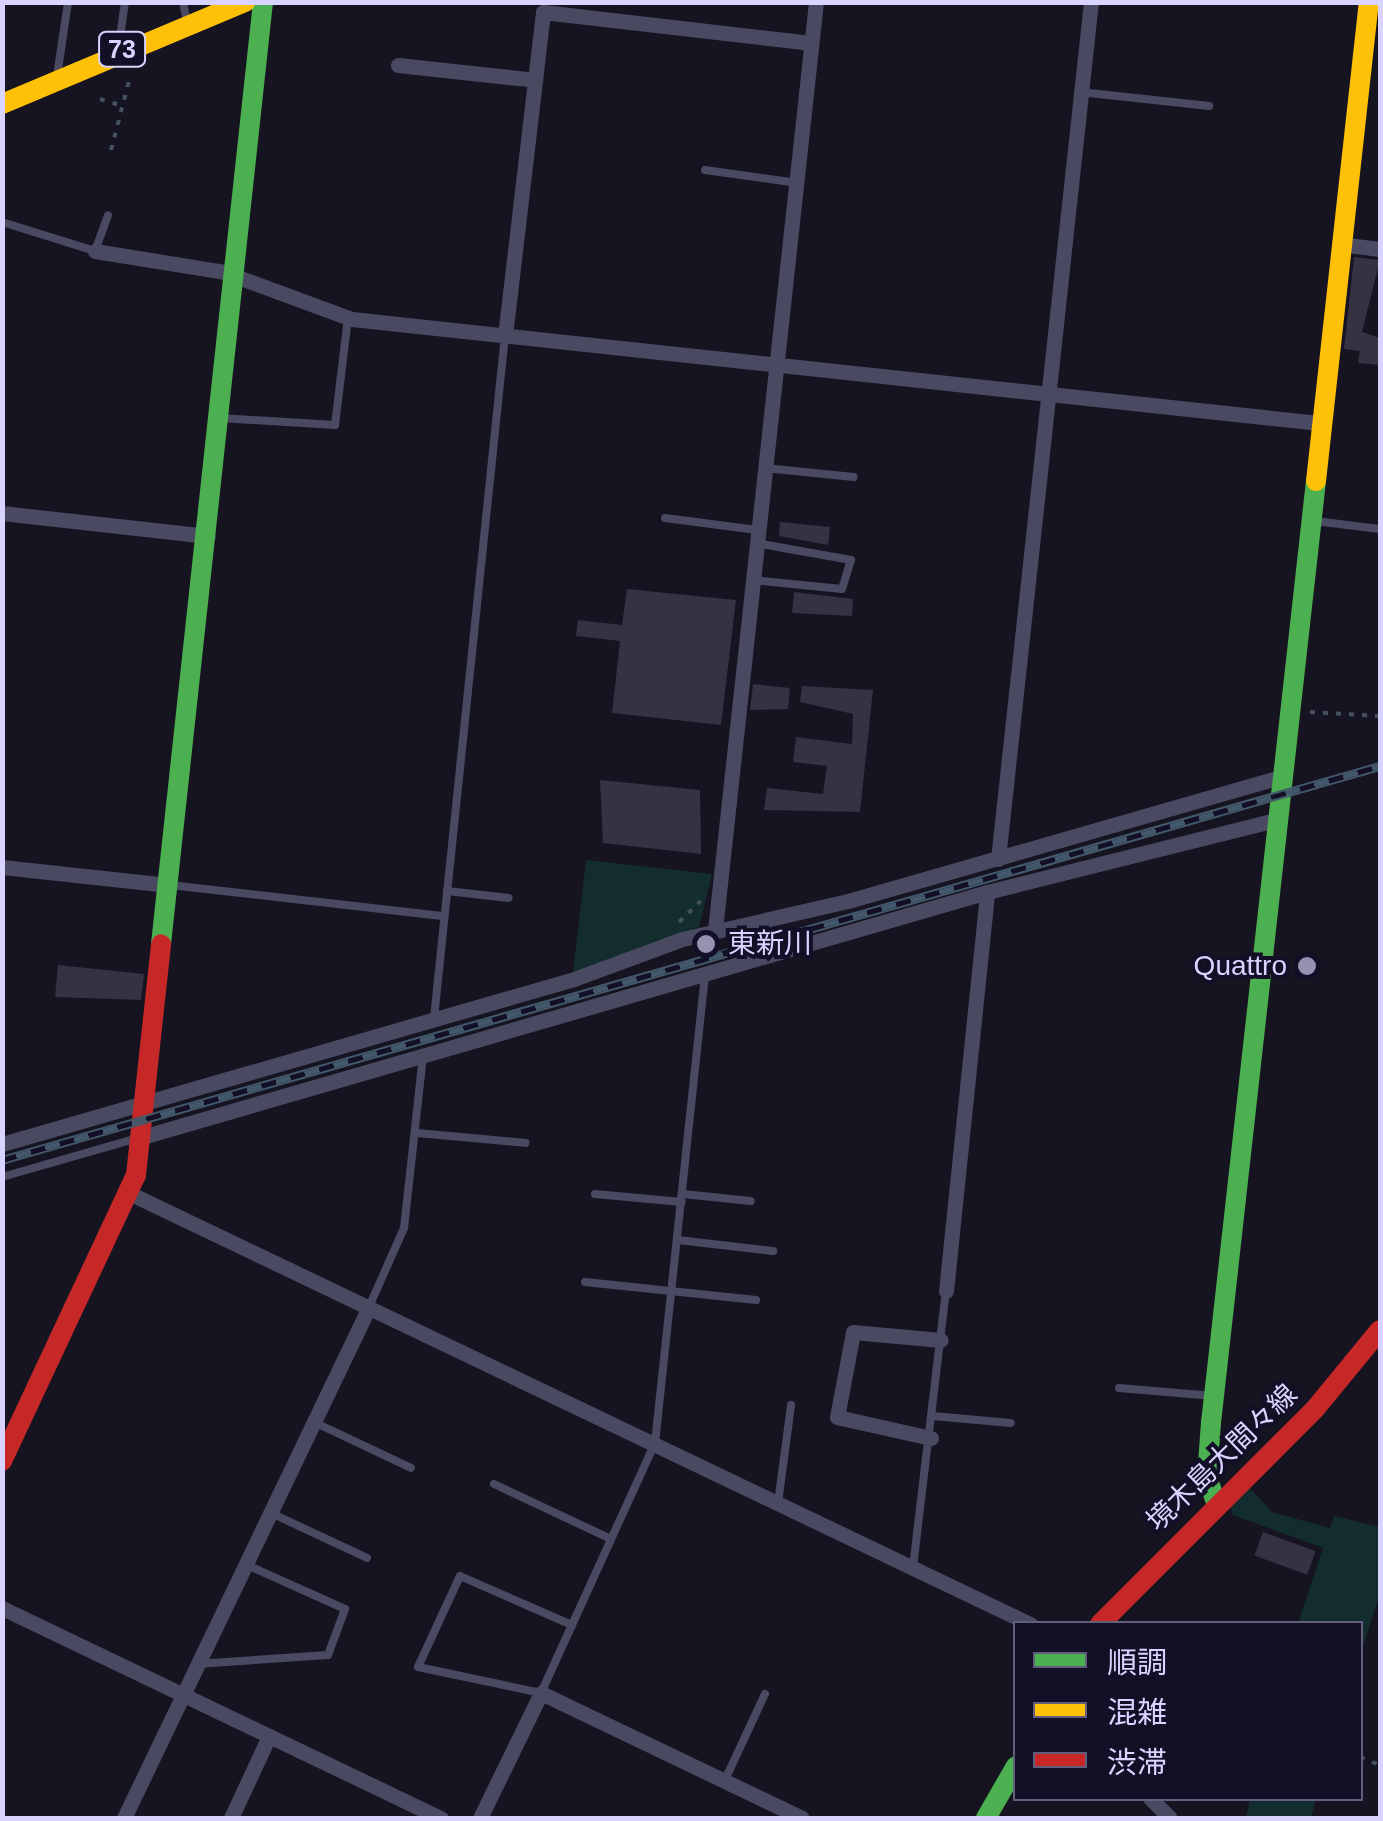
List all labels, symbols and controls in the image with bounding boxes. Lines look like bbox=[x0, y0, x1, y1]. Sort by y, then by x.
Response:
road number: 73 bbox=[97, 29, 147, 69]
place label: 東新川 bbox=[728, 927, 812, 961]
marker: 東新川 bbox=[693, 931, 719, 957]
place label: Quattro bbox=[1194, 949, 1287, 983]
marker: Quattro bbox=[1296, 955, 1318, 977]
street label: 境木島大間々線 bbox=[1140, 1378, 1304, 1538]
legend bbox=[1013, 1621, 1363, 1801]
text: 順調 bbox=[1107, 1646, 1167, 1679]
text: 混雑 bbox=[1107, 1696, 1167, 1729]
text: 渋滞 bbox=[1107, 1746, 1167, 1779]

